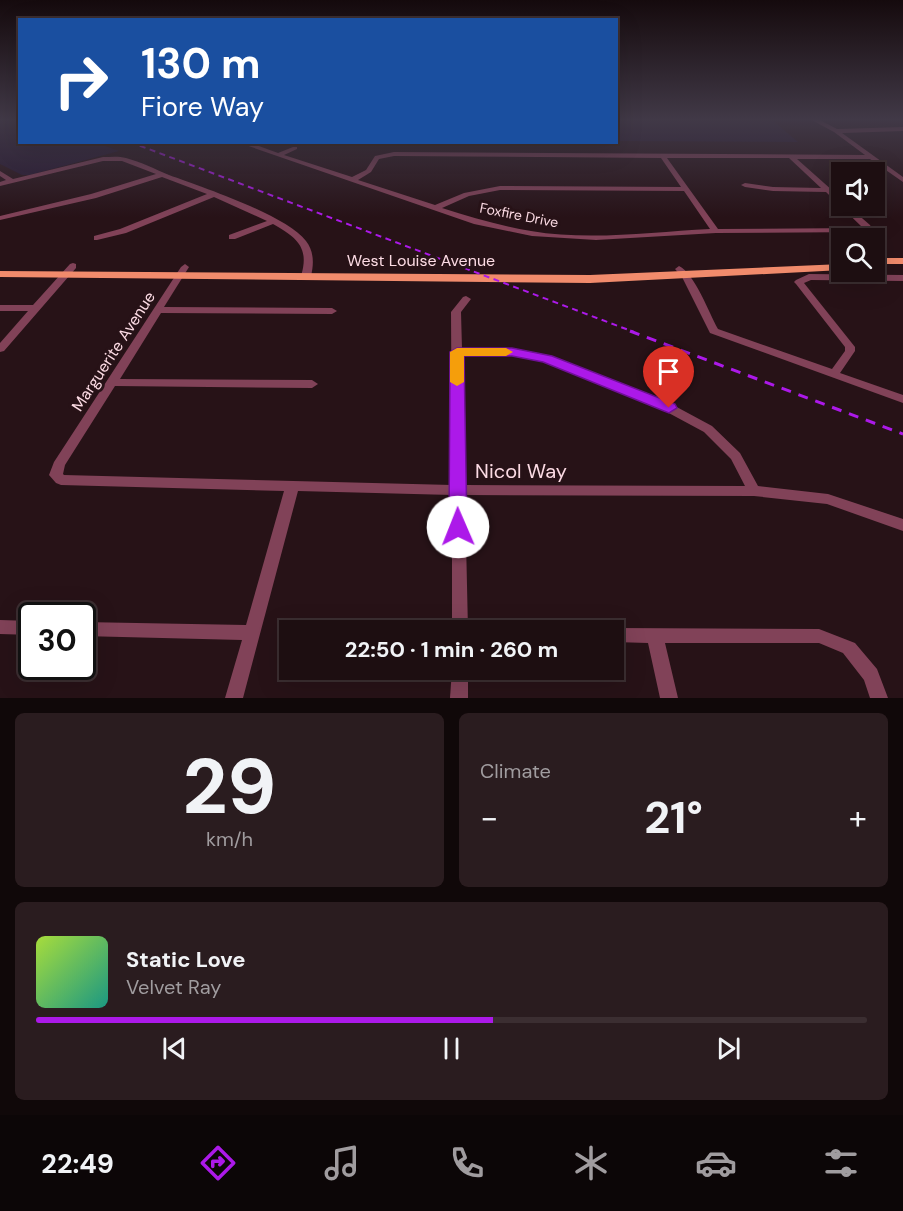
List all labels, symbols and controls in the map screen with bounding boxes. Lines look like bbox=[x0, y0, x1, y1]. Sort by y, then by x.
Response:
text: 130 m bbox=[141, 36, 261, 91]
icon: right bbox=[42, 42, 120, 120]
text: Fiore Way bbox=[141, 89, 264, 124]
map controls bbox=[831, 162, 885, 282]
button: sound bbox=[831, 162, 885, 216]
street label: Foxfire Drive bbox=[478, 199, 560, 231]
button: search bbox=[831, 228, 885, 282]
street label: West Louise Avenue bbox=[347, 250, 495, 271]
street label: Marguerite Avenue bbox=[67, 287, 160, 415]
pin bbox=[643, 346, 694, 408]
icon: arrive bbox=[652, 355, 685, 388]
street label: Nicol Way bbox=[475, 458, 567, 484]
position arrow bbox=[426, 495, 490, 559]
speed limit sign: 30 bbox=[18, 602, 96, 680]
text: 22:50 · 1 min · 260 m bbox=[345, 635, 558, 664]
text: 29 bbox=[182, 736, 277, 837]
text: Climate bbox=[480, 758, 551, 784]
text: 21° bbox=[644, 788, 703, 847]
text: − bbox=[480, 796, 498, 839]
text: + bbox=[849, 796, 867, 839]
text: km/h bbox=[206, 826, 253, 852]
text: Static Love bbox=[126, 945, 246, 974]
text: Velvet Ray bbox=[126, 974, 221, 1000]
icon: previous bbox=[158, 1032, 191, 1065]
icon: pause bbox=[435, 1032, 468, 1065]
icon: next bbox=[712, 1032, 745, 1065]
icon: directions bbox=[197, 1142, 239, 1184]
icon: music bbox=[321, 1142, 363, 1184]
icon: phone bbox=[446, 1142, 488, 1184]
icon: climate bbox=[570, 1142, 612, 1184]
icon: car bbox=[695, 1142, 737, 1184]
icon: filters bbox=[820, 1142, 862, 1184]
text: 22:49 bbox=[41, 1146, 114, 1181]

